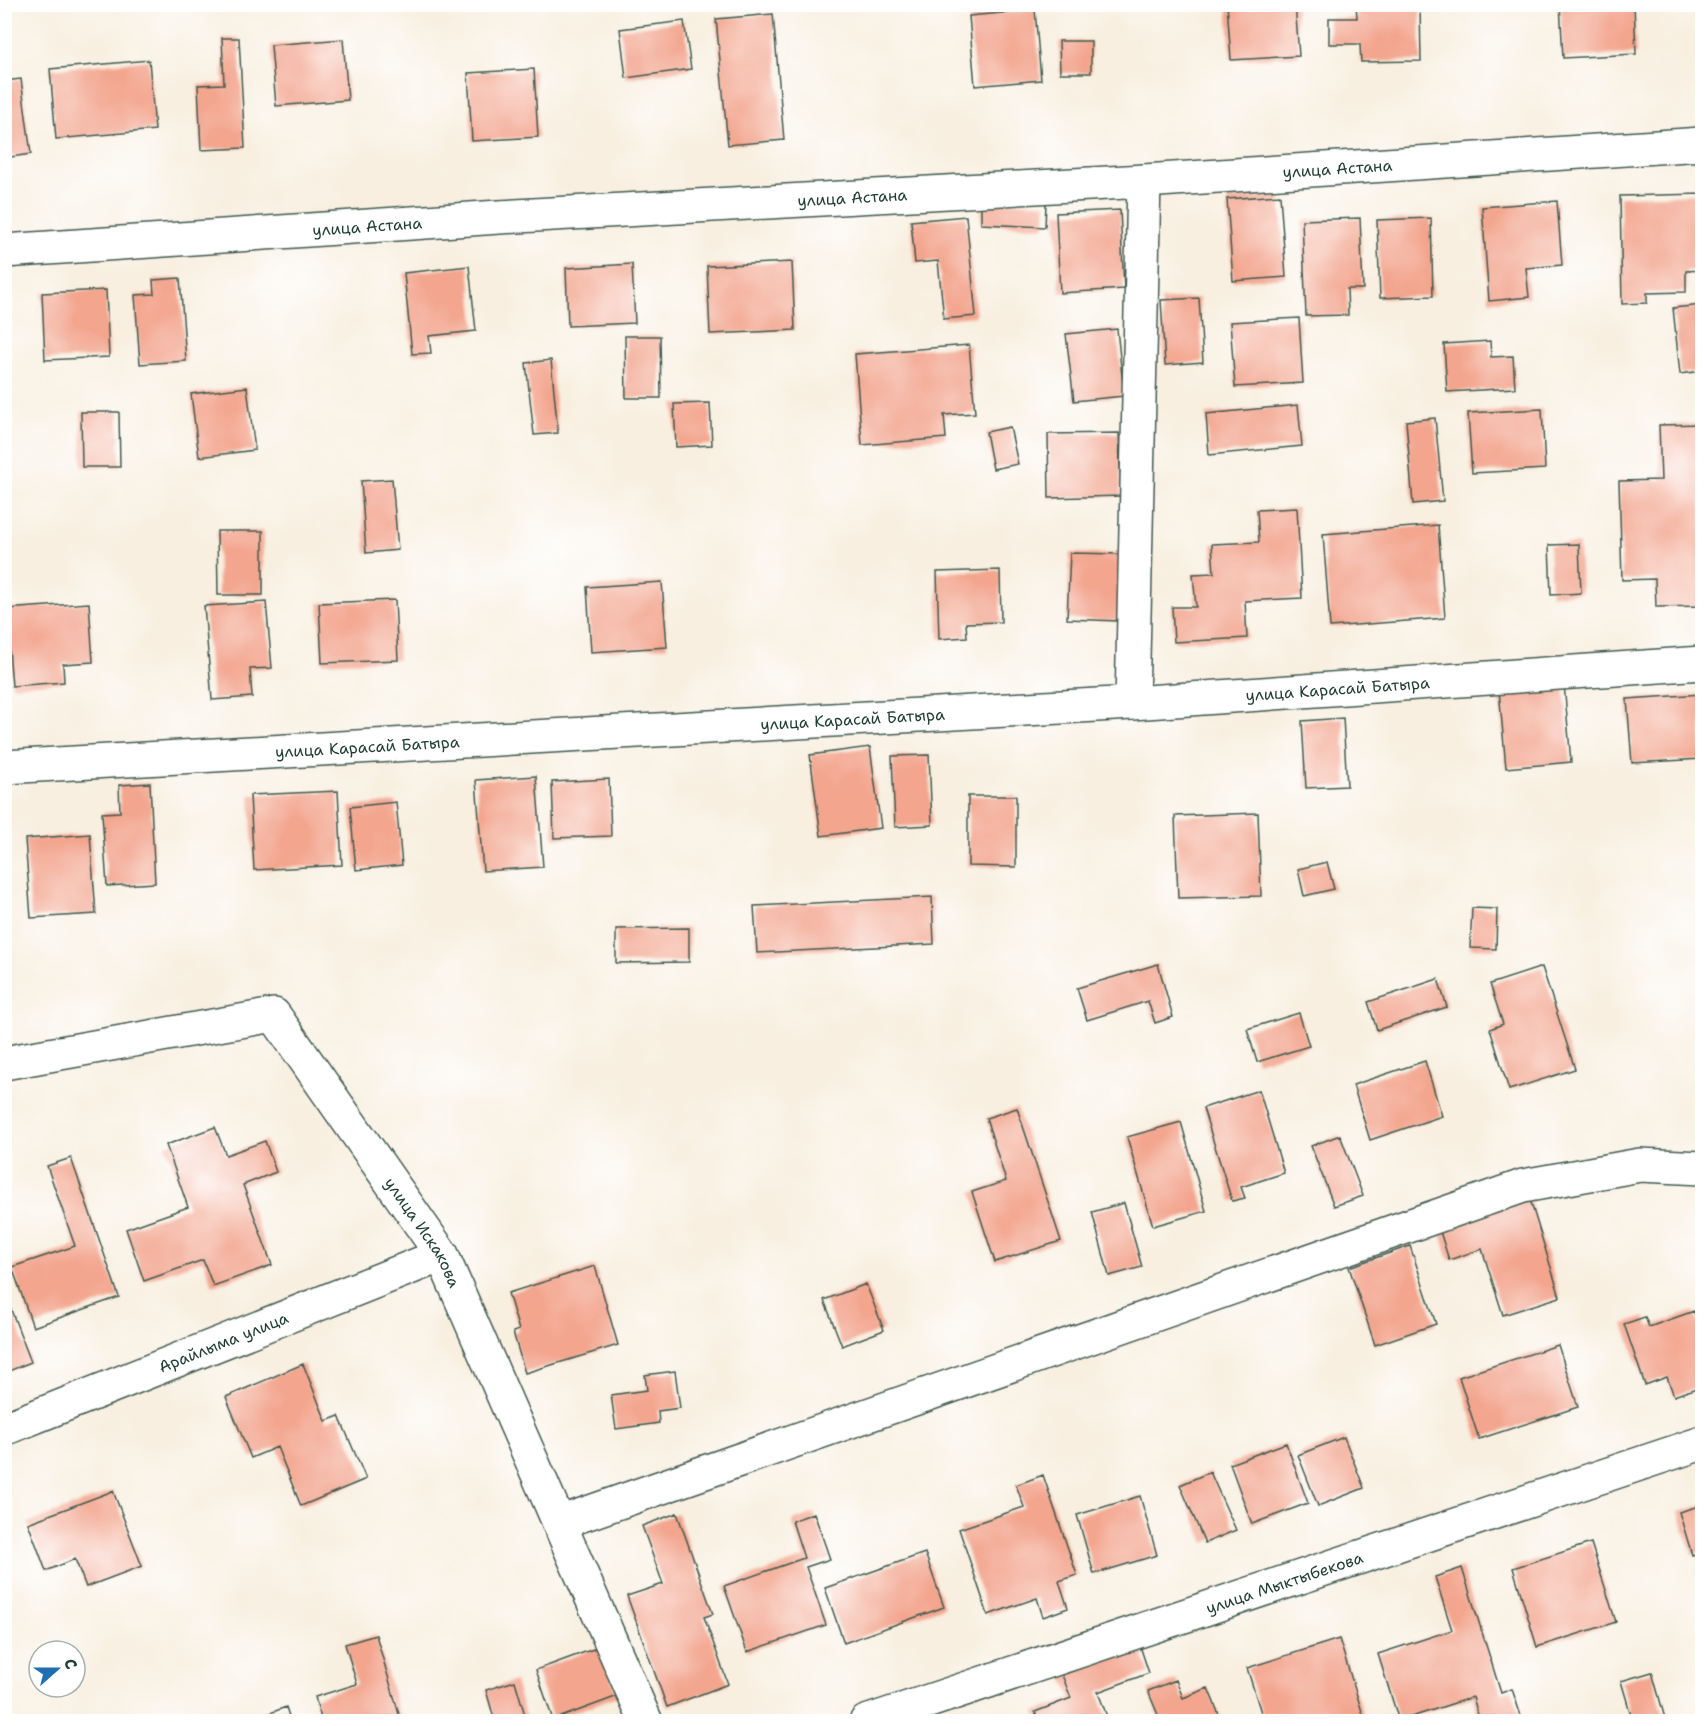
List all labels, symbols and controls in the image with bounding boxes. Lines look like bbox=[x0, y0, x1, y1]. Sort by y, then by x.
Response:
street label: улица Астана bbox=[1282, 155, 1393, 183]
street label: улица Астана bbox=[797, 184, 908, 211]
street label: улица Астана bbox=[312, 212, 423, 241]
street label: улица Карасай Батыра bbox=[1245, 672, 1431, 706]
street label: улица Карасай Батыра bbox=[760, 704, 945, 735]
street label: улица Карасай Батыра bbox=[275, 731, 460, 763]
street label: улица Искакова bbox=[380, 1173, 465, 1291]
street label: Арайлыма улица bbox=[156, 1307, 291, 1378]
street label: улица Мыктыбекова bbox=[1203, 1547, 1366, 1619]
north arrow bbox=[27, 1639, 87, 1699]
text: С bbox=[59, 1655, 82, 1672]

